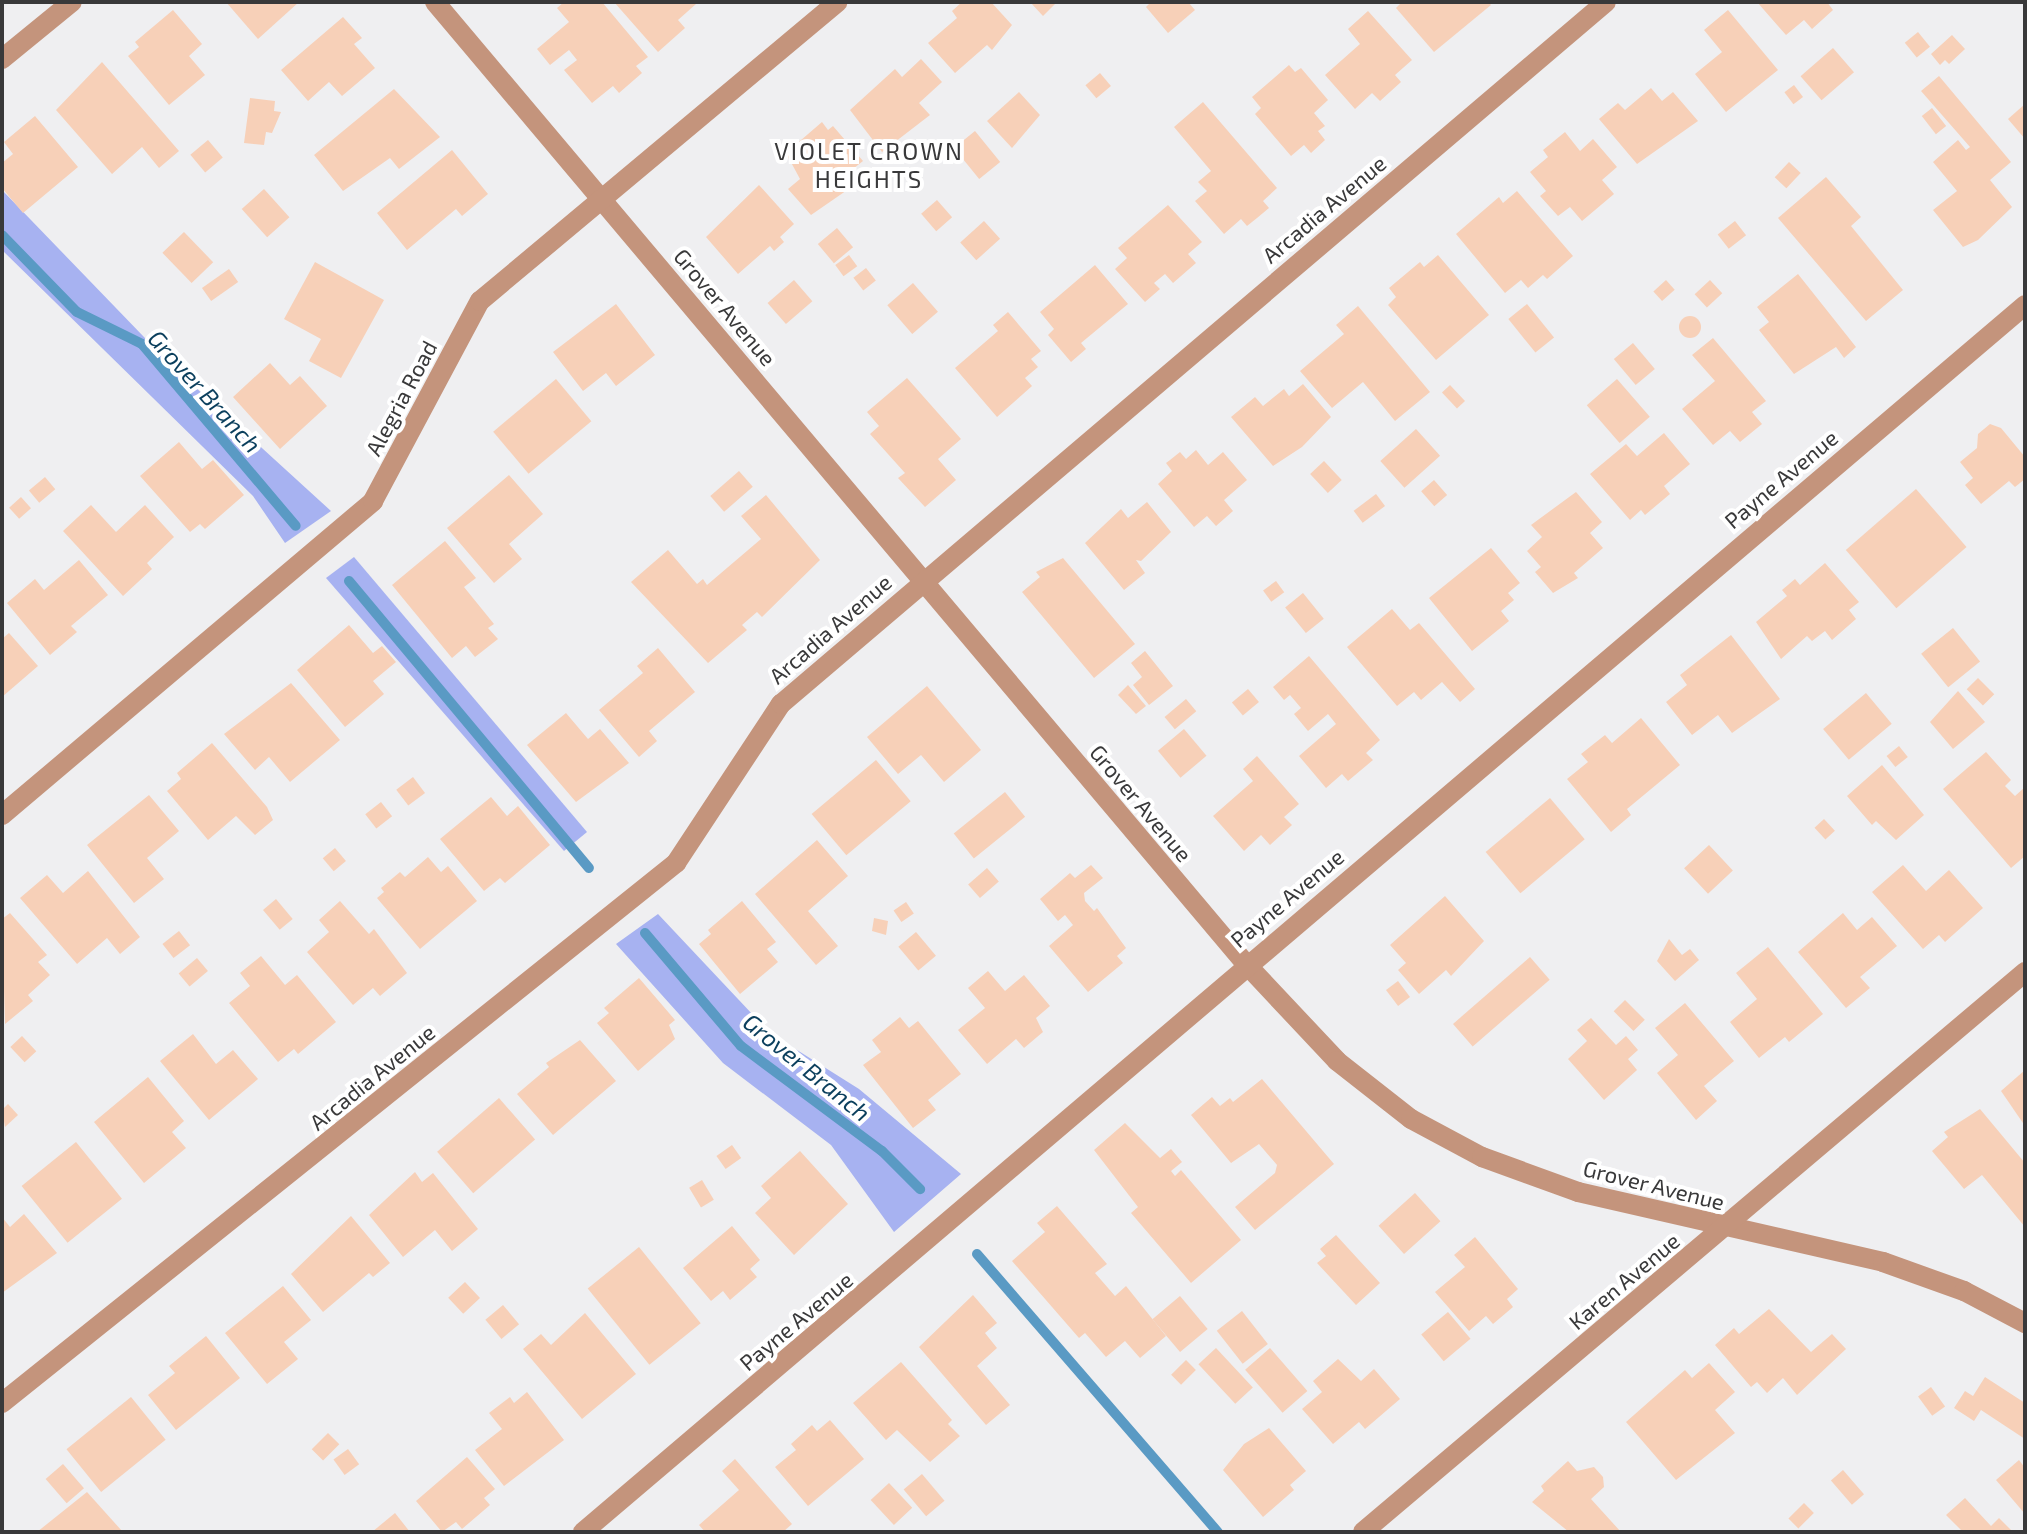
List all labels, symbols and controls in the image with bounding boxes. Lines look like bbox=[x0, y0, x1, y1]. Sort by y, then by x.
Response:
district label: VIOLET CROWN HEIGHTS bbox=[774, 137, 964, 193]
street label: Arcadia Avenue bbox=[1257, 149, 1391, 269]
street label: Grover Avenue bbox=[668, 243, 782, 371]
water label: Grover Branch bbox=[142, 324, 268, 458]
street label: Alegria Road bbox=[360, 336, 442, 460]
street label: Payne Avenue bbox=[1719, 424, 1843, 534]
street label: Arcadia Avenue bbox=[763, 569, 897, 689]
street label: Grover Avenue bbox=[1084, 739, 1198, 867]
street label: Payne Avenue bbox=[1225, 843, 1349, 953]
water label: Grover Branch bbox=[738, 1007, 876, 1127]
street label: Arcadia Avenue bbox=[304, 1018, 440, 1136]
street label: Grover Avenue bbox=[1580, 1155, 1728, 1215]
street label: Karen Avenue bbox=[1563, 1227, 1685, 1335]
street label: Payne Avenue bbox=[734, 1266, 858, 1376]

